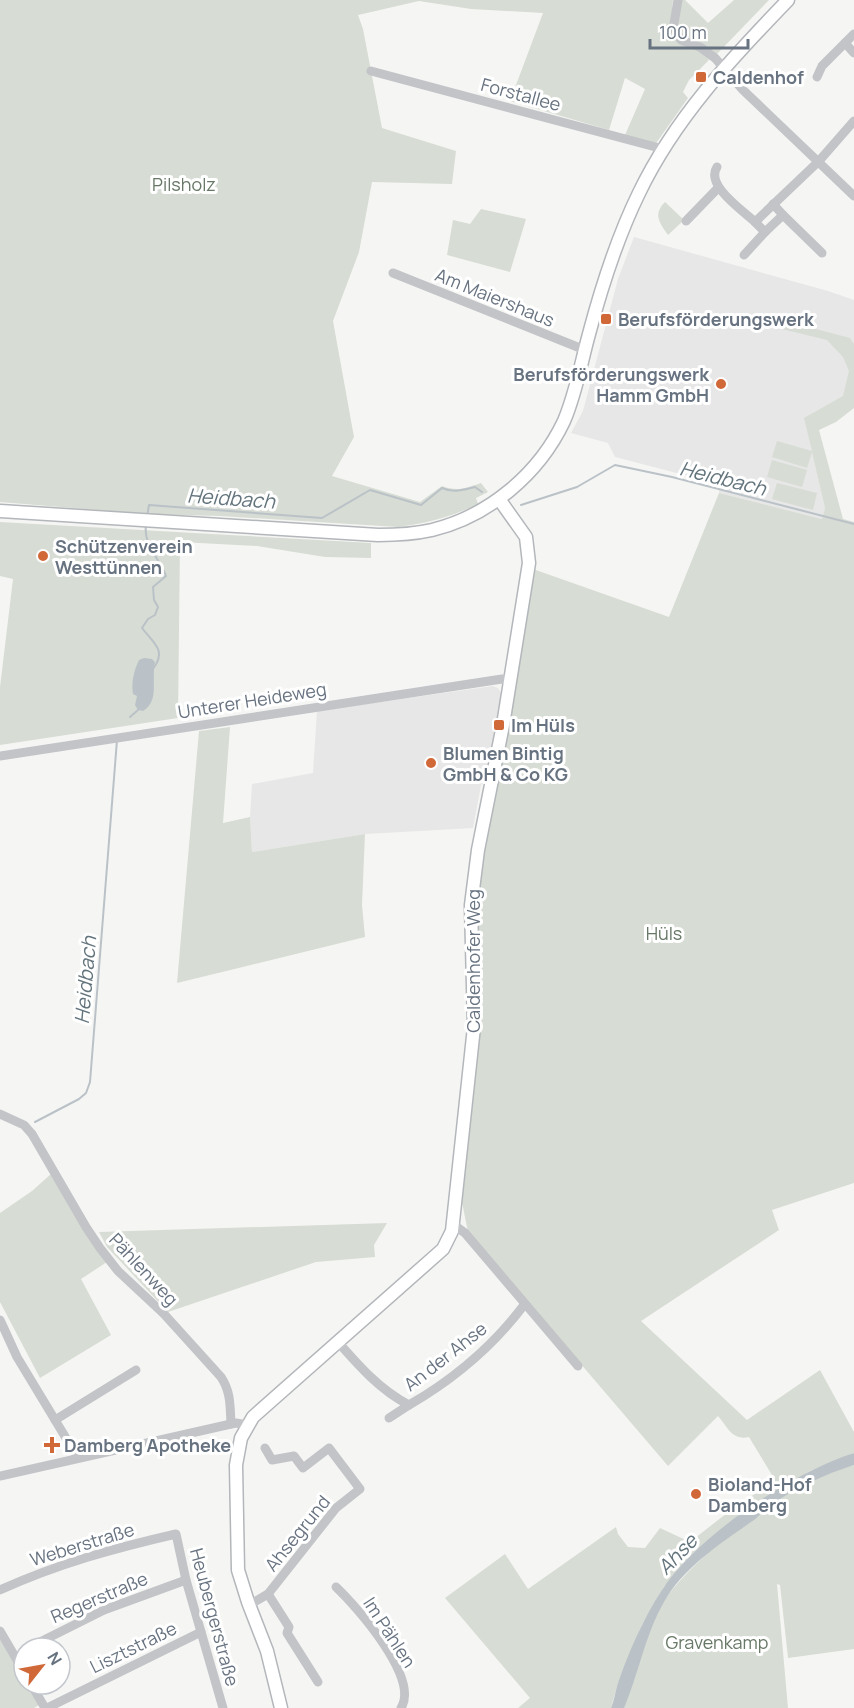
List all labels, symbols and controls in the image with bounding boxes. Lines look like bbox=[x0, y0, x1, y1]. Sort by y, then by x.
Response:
scale bar bbox=[650, 12, 748, 50]
text: 100 m bbox=[659, 20, 707, 44]
place label: Caldenhof bbox=[713, 65, 804, 89]
marker: Caldenhof bbox=[694, 70, 708, 84]
street label: Forstallee bbox=[478, 72, 564, 116]
park label: Pilsholz bbox=[152, 172, 216, 196]
street label: Am Maiershaus bbox=[432, 262, 558, 332]
place label: Berufsförderungswerk bbox=[618, 307, 815, 331]
marker: Berufsförderungswerk bbox=[599, 312, 613, 326]
place label: Berufsförderungswerk Hamm GmbH bbox=[513, 362, 710, 407]
marker: Berufsförderungswerk Hamm GmbH bbox=[714, 377, 728, 391]
water label: Heidbach bbox=[677, 454, 770, 502]
water label: Heidbach bbox=[186, 481, 277, 515]
place label: Schützenverein Westtünnen bbox=[55, 534, 193, 579]
marker: Schützenverein Westtünnen bbox=[36, 549, 50, 563]
street label: Unterer Heideweg bbox=[176, 676, 328, 724]
place label: Im Hüls bbox=[511, 713, 575, 737]
marker: Im Hüls bbox=[492, 718, 506, 732]
place label: Blumen Bintig GmbH & Co KG bbox=[443, 741, 568, 786]
marker: Blumen Bintig GmbH & Co KG bbox=[424, 756, 438, 770]
street label: Caldenhofer Weg bbox=[461, 889, 485, 1033]
park label: Hüls bbox=[646, 921, 682, 945]
water label: Heidbach bbox=[68, 934, 102, 1025]
street label: Pählenweg bbox=[104, 1228, 184, 1310]
street label: An der Ahse bbox=[399, 1316, 491, 1396]
place label: Damberg Apotheke bbox=[64, 1433, 231, 1457]
marker: Damberg Apotheke bbox=[45, 1438, 59, 1452]
place label: Bioland-Hof Damberg bbox=[708, 1472, 812, 1517]
marker: Bioland-Hof Damberg bbox=[689, 1487, 703, 1501]
street label: Ahsegrund bbox=[259, 1490, 335, 1576]
street label: Weberstraße bbox=[27, 1517, 137, 1571]
water label: Ahse bbox=[651, 1527, 704, 1580]
street label: Heubergerstraße bbox=[185, 1545, 245, 1689]
street label: Regerstraße bbox=[47, 1566, 151, 1628]
street label: Im Pählen bbox=[358, 1592, 422, 1672]
street label: Lisztstraße bbox=[86, 1616, 180, 1678]
park label: Gravenkamp bbox=[665, 1630, 769, 1654]
north arrow bbox=[12, 1636, 72, 1696]
text: N bbox=[42, 1648, 67, 1669]

